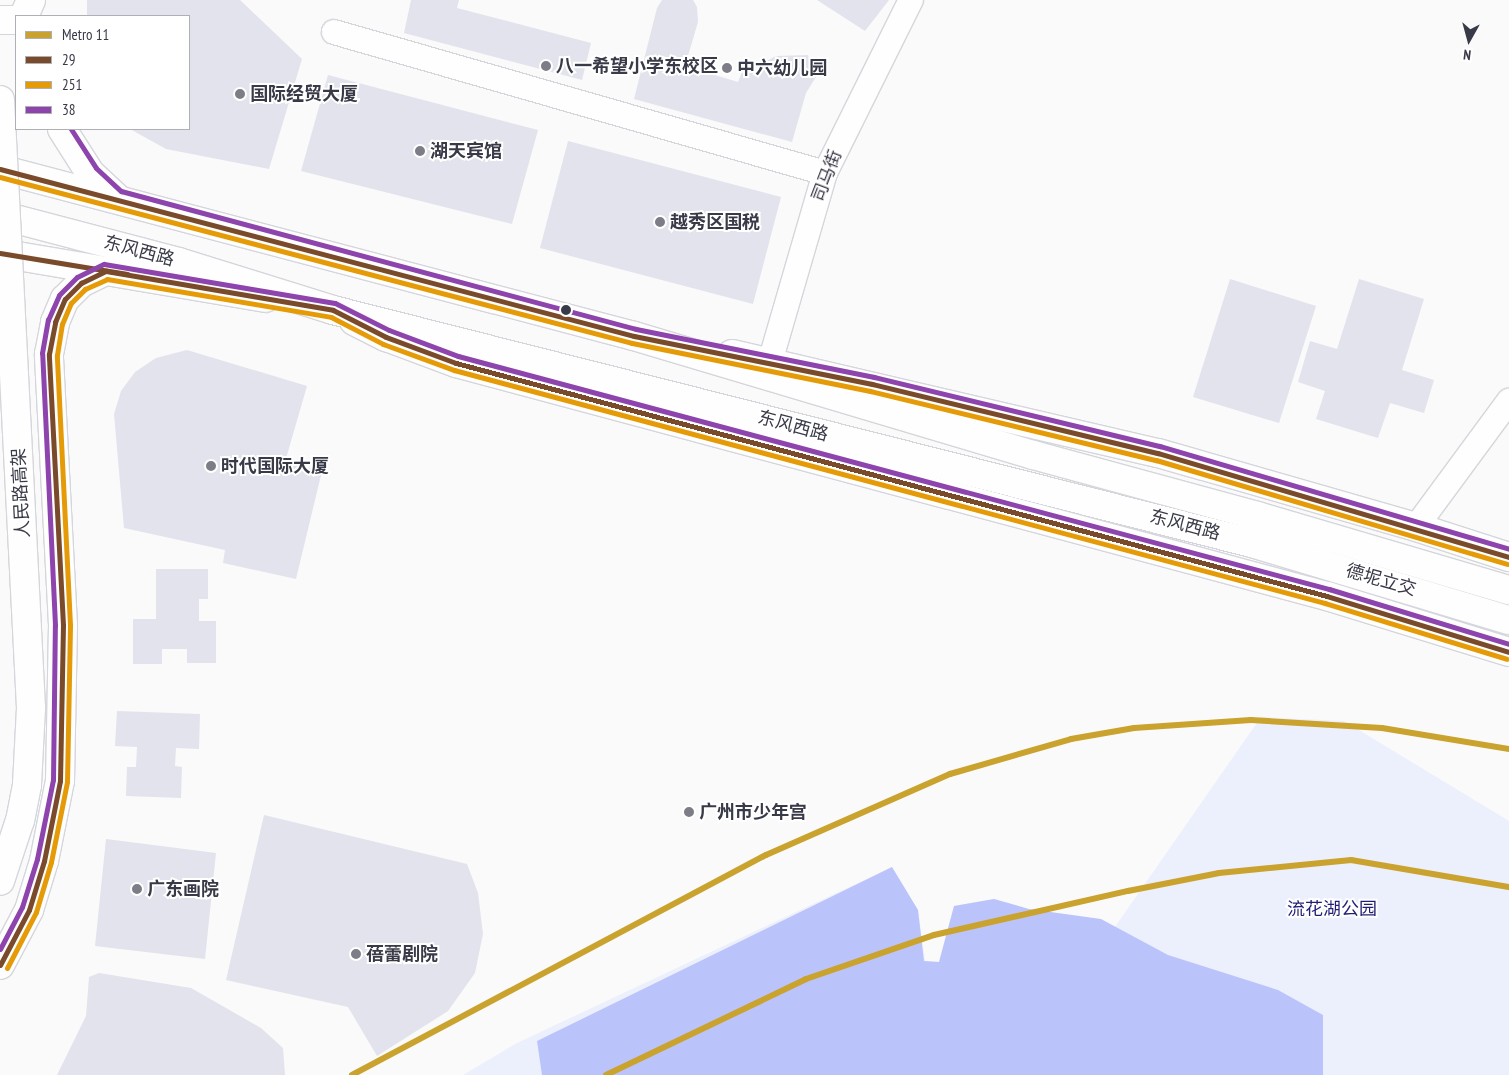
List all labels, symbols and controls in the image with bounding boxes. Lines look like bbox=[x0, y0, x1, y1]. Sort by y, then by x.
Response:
legend bbox=[15, 15, 190, 130]
north arrow bbox=[1444, 15, 1494, 65]
text: Metro 11 bbox=[62, 25, 109, 44]
text: N bbox=[1462, 45, 1472, 64]
text: 29 bbox=[62, 50, 76, 69]
place label: 八一希望小学东校区 bbox=[556, 55, 718, 77]
place label: 中六幼儿园 bbox=[737, 57, 827, 79]
marker: 八一希望小学东校区 bbox=[540, 60, 552, 72]
marker: 中六幼儿园 bbox=[721, 62, 733, 74]
text: 251 bbox=[62, 75, 82, 94]
place label: 国际经贸大厦 bbox=[250, 83, 358, 105]
marker: 国际经贸大厦 bbox=[234, 88, 246, 100]
text: 38 bbox=[62, 100, 76, 119]
place label: 湖天宾馆 bbox=[430, 140, 502, 162]
marker: 湖天宾馆 bbox=[414, 145, 426, 157]
street label: 司马街 bbox=[807, 147, 847, 205]
place label: 越秀区国税 bbox=[670, 211, 760, 233]
marker: 越秀区国税 bbox=[654, 216, 666, 228]
street label: 东风西路 bbox=[101, 231, 177, 271]
unlabelled marker bbox=[561, 305, 571, 315]
street label: 东风西路 bbox=[755, 406, 831, 446]
street label: 人民路高架 bbox=[8, 447, 34, 539]
place label: 时代国际大厦 bbox=[221, 455, 329, 477]
marker: 时代国际大厦 bbox=[205, 460, 217, 472]
street label: 东风西路 bbox=[1147, 505, 1223, 545]
street label: 德坭立交 bbox=[1343, 560, 1419, 600]
place label: 广州市少年宫 bbox=[699, 801, 807, 823]
marker: 广州市少年宫 bbox=[683, 806, 695, 818]
place label: 广东画院 bbox=[147, 878, 219, 900]
marker: 广东画院 bbox=[131, 883, 143, 895]
park label: 流花湖公园 bbox=[1287, 898, 1377, 920]
place label: 蓓蕾剧院 bbox=[366, 943, 438, 965]
marker: 蓓蕾剧院 bbox=[350, 948, 362, 960]

